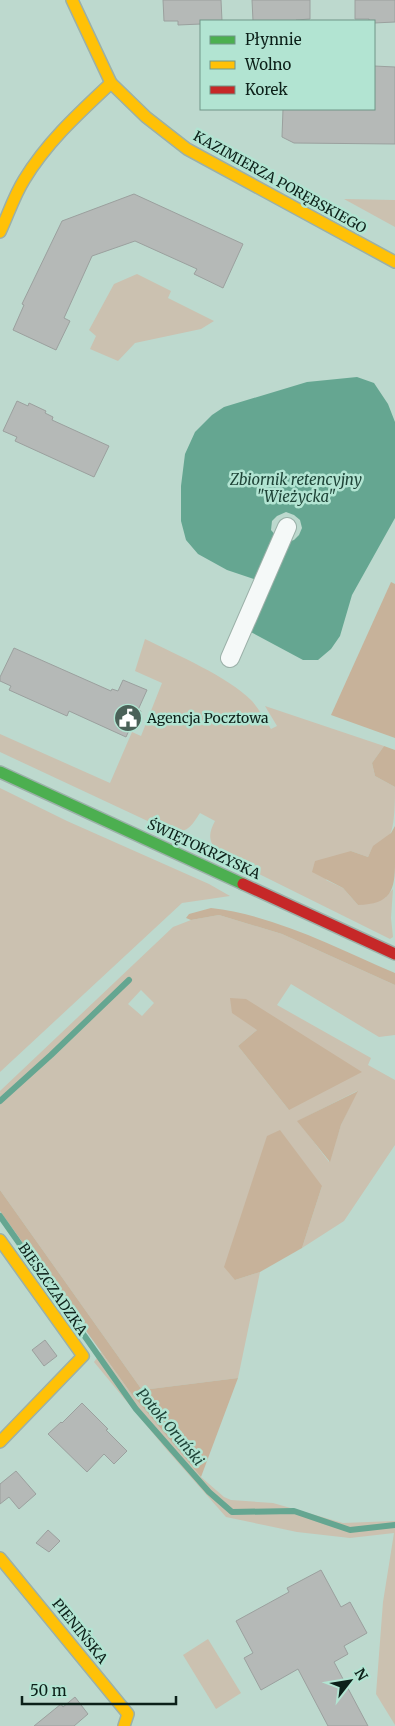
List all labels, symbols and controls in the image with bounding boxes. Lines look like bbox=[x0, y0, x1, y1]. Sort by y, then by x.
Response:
legend bbox=[200, 20, 375, 110]
text: Płynnie bbox=[245, 30, 302, 49]
text: Wolno bbox=[244, 55, 292, 74]
text: Korek bbox=[245, 80, 288, 99]
street label: KAZIMIERZA PORĘBSKIEGO bbox=[190, 127, 370, 237]
water label: Zbiornik retencyjny "Wieżycka" bbox=[229, 470, 362, 506]
public building icon: Agencja Pocztowa bbox=[113, 703, 143, 733]
place label: Agencja Pocztowa bbox=[146, 709, 269, 727]
street label: ŚWIĘTOKRZYSKA bbox=[145, 815, 263, 883]
street label: BIESZCZADZKA bbox=[15, 1239, 92, 1339]
water label: Potok Oruński bbox=[132, 1384, 208, 1469]
street label: PIENIŃSKA bbox=[48, 1595, 112, 1667]
north arrow bbox=[325, 1656, 375, 1706]
text: N bbox=[351, 1665, 372, 1684]
scale bar bbox=[22, 1674, 176, 1706]
text: 50 m bbox=[30, 1681, 67, 1700]

